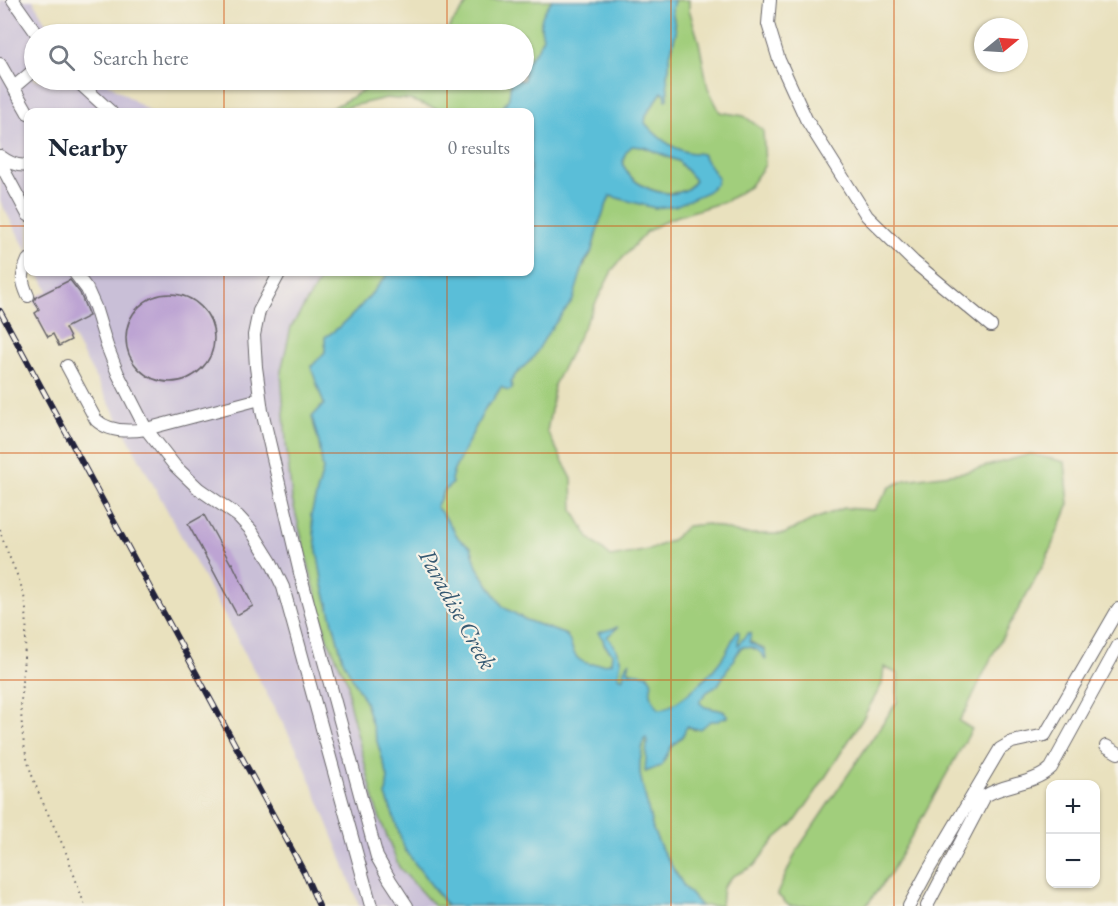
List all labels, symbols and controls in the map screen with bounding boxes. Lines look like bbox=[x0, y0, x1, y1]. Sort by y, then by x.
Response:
north arrow bbox=[974, 18, 1028, 72]
search box bbox=[24, 24, 534, 90]
icon: search bbox=[45, 41, 78, 74]
text: Search here bbox=[93, 43, 188, 72]
text: Nearby bbox=[48, 130, 128, 164]
text: 0 results bbox=[447, 134, 510, 160]
water label: Paradise Creek bbox=[412, 543, 504, 675]
map controls bbox=[1046, 780, 1100, 888]
button: + bbox=[1046, 780, 1100, 834]
button: − bbox=[1046, 834, 1100, 888]

